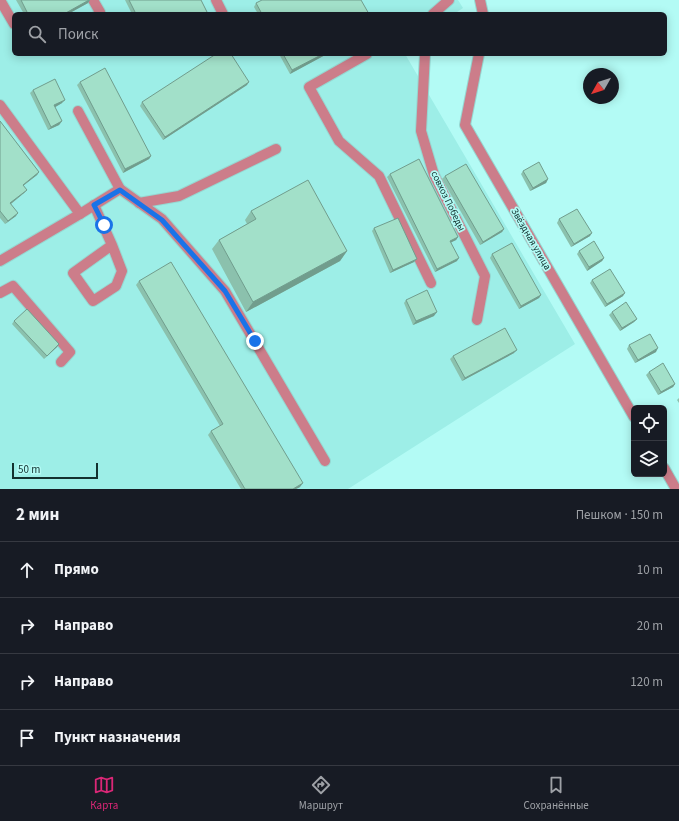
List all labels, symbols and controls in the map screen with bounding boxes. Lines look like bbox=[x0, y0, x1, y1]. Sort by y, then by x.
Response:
search box bbox=[12, 12, 667, 56]
icon: search bbox=[26, 23, 48, 45]
text: Поиск bbox=[58, 24, 99, 45]
north arrow bbox=[583, 68, 619, 104]
street label: совхоз Победы bbox=[427, 169, 469, 233]
street label: Звёздная улица bbox=[508, 205, 554, 273]
route start bbox=[95, 216, 113, 234]
route end bbox=[246, 332, 264, 350]
map controls bbox=[631, 405, 667, 477]
button: locate bbox=[631, 405, 667, 441]
button: layers bbox=[631, 441, 667, 477]
scale bar bbox=[12, 461, 98, 480]
text: 50 m bbox=[18, 462, 40, 477]
text: 2 мин bbox=[16, 503, 59, 527]
text: Пешком · 150 m bbox=[576, 506, 663, 524]
icon: ahead bbox=[16, 559, 38, 581]
text: Прямо bbox=[54, 559, 99, 580]
text: 10 m bbox=[637, 561, 663, 579]
icon: right bbox=[16, 615, 38, 637]
text: Направо bbox=[54, 615, 113, 636]
text: 20 m bbox=[637, 617, 663, 635]
icon: right bbox=[16, 671, 38, 693]
text: Направо bbox=[54, 671, 113, 692]
text: 120 m bbox=[630, 673, 663, 691]
icon: arrive bbox=[16, 727, 38, 749]
text: Пункт назначения bbox=[54, 727, 181, 748]
tab: Карта bbox=[90, 774, 118, 813]
tab: Маршрут bbox=[299, 774, 343, 813]
tab: Сохранённые bbox=[523, 774, 589, 813]

